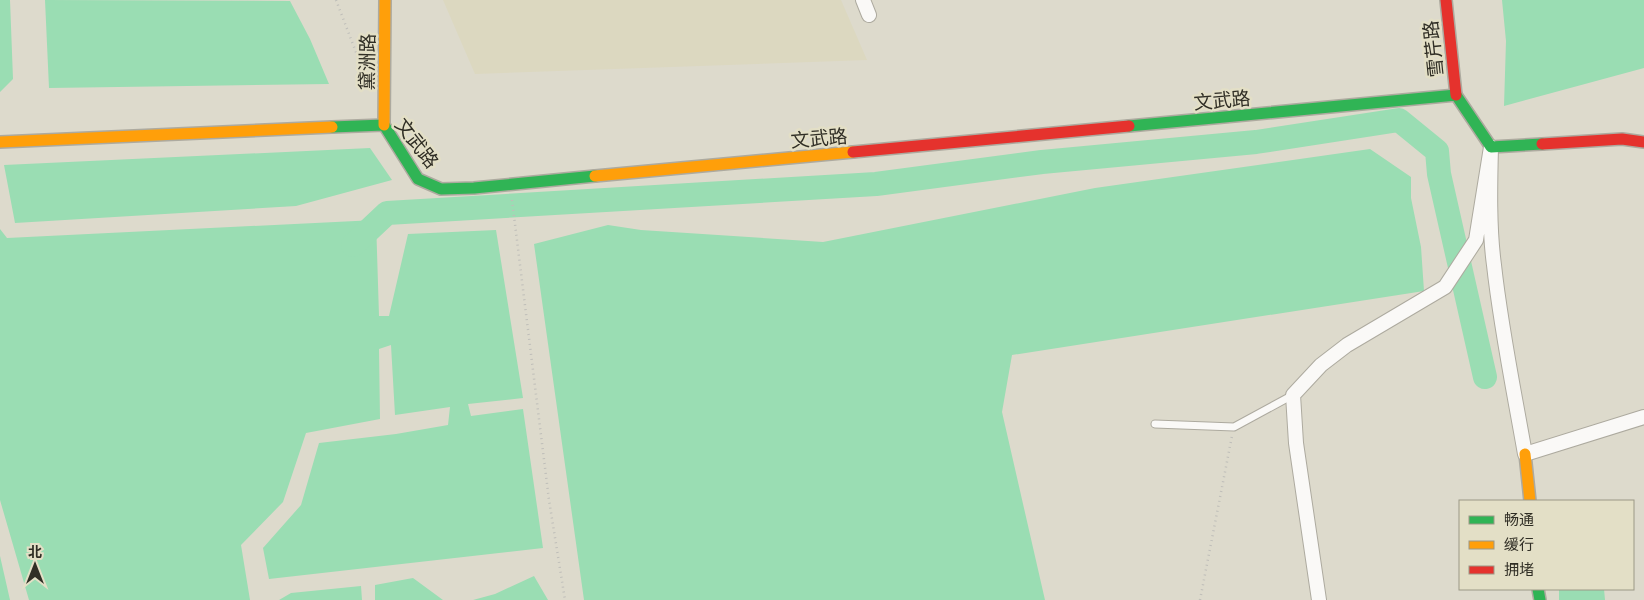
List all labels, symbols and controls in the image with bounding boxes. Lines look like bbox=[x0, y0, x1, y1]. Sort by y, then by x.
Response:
street label: 雪芹路 bbox=[1421, 19, 1447, 78]
street label: 黛洲路 bbox=[357, 33, 378, 91]
street label: 文武路 bbox=[1193, 89, 1251, 113]
street label: 文武路 bbox=[391, 115, 442, 172]
street label: 文武路 bbox=[790, 127, 848, 151]
legend bbox=[1459, 500, 1634, 590]
text: 畅通 bbox=[1504, 512, 1534, 528]
text: 缓行 bbox=[1504, 537, 1534, 553]
north arrow bbox=[10, 540, 60, 590]
text: 北 bbox=[28, 545, 42, 560]
text: 拥堵 bbox=[1504, 562, 1534, 578]

